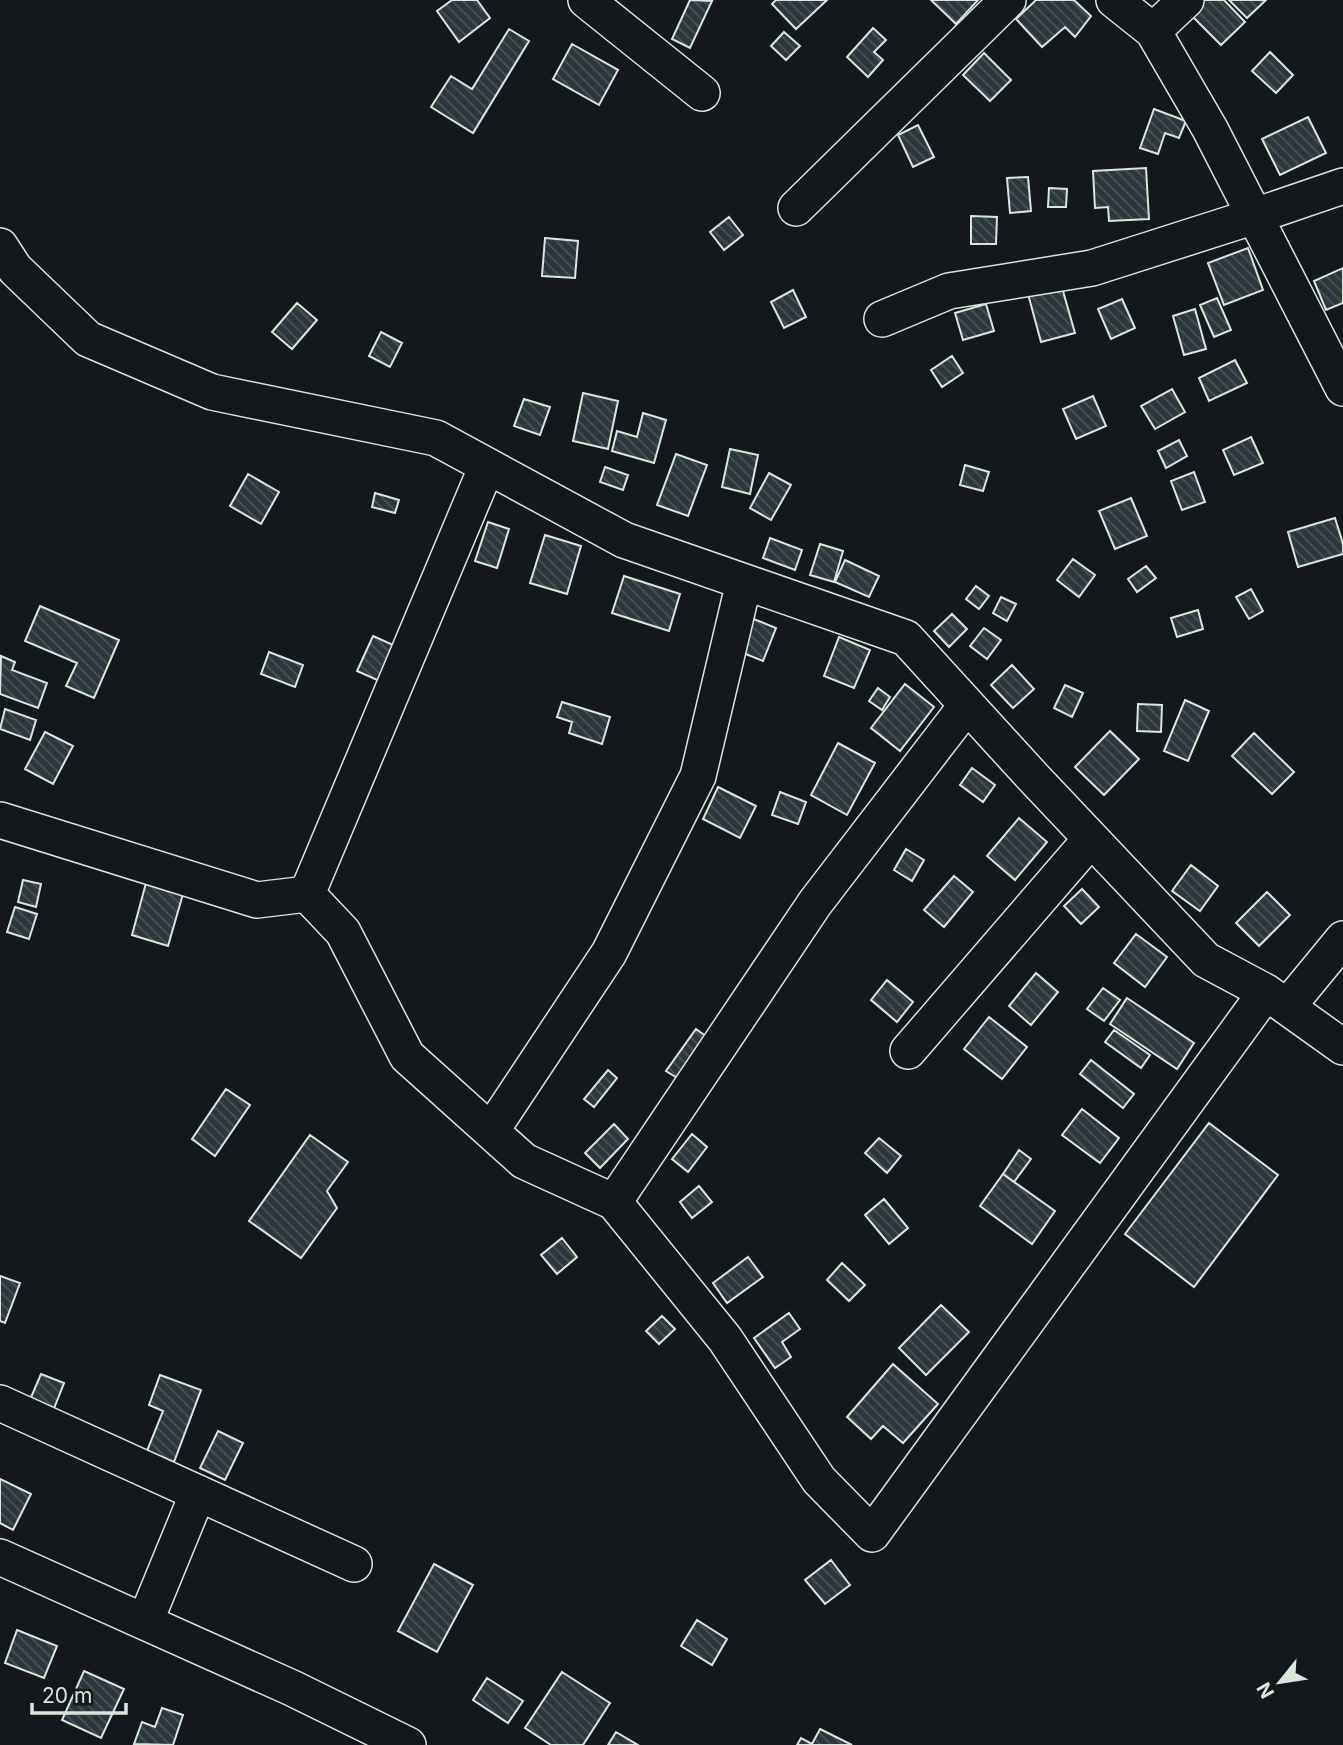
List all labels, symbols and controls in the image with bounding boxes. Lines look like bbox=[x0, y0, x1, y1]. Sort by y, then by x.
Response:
north arrow bbox=[1245, 1647, 1315, 1717]
scale bar bbox=[32, 1672, 126, 1716]
text: N bbox=[1252, 1678, 1279, 1702]
text: 20 m bbox=[42, 1683, 92, 1708]

